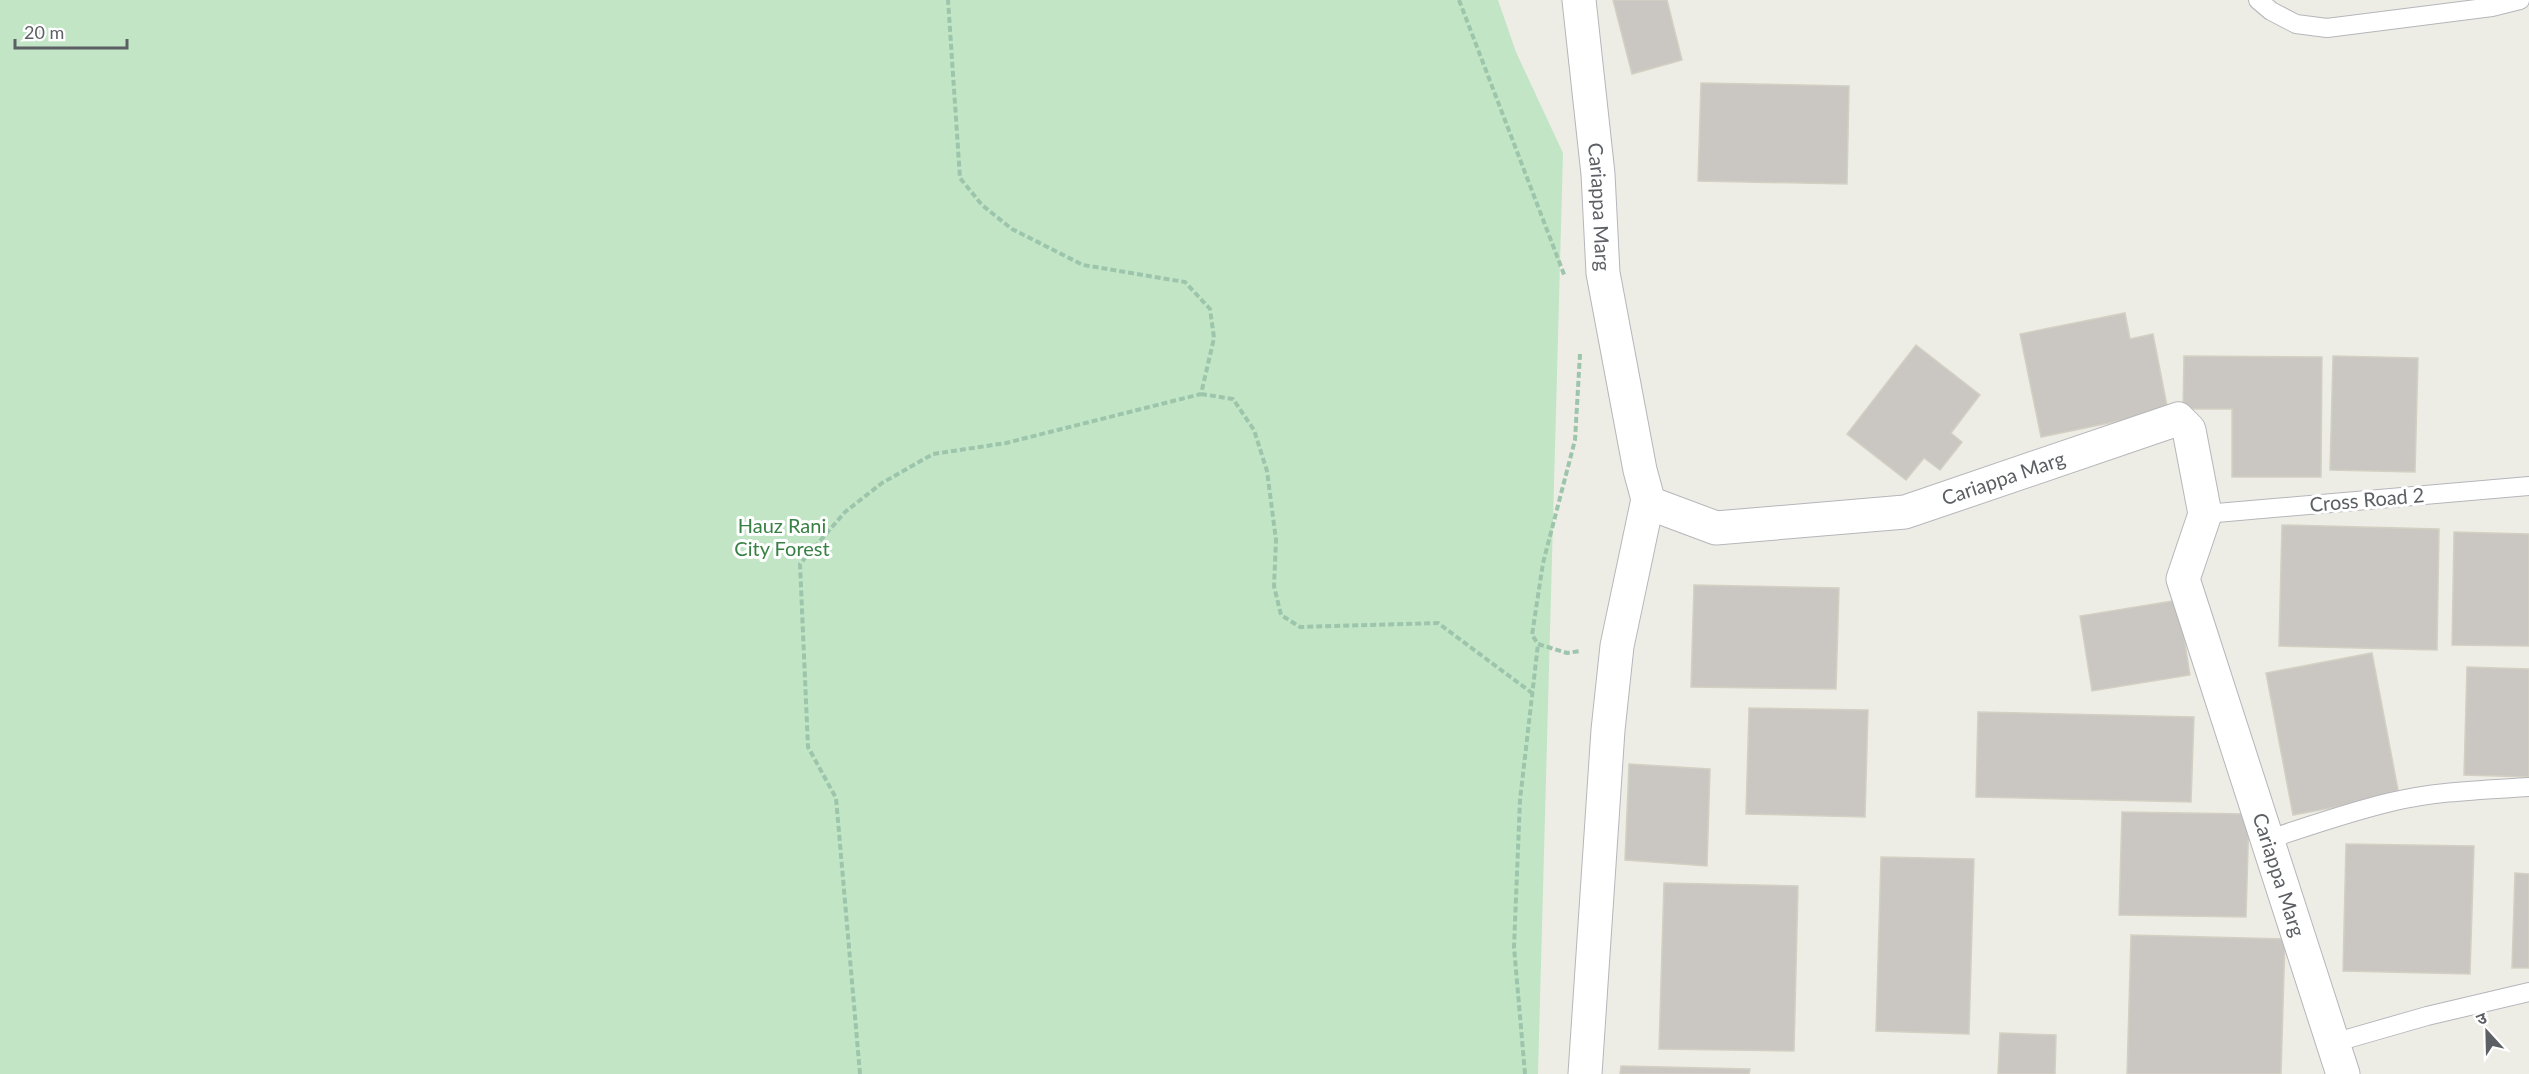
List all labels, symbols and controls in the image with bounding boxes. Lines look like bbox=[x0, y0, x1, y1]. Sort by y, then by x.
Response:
scale bar bbox=[15, 12, 128, 50]
text: 20 m bbox=[24, 21, 64, 43]
street label: Cariappa Marg bbox=[1584, 141, 1616, 272]
street label: Cariappa Marg bbox=[1938, 445, 2068, 510]
street label: Cross Road 2 bbox=[2309, 482, 2425, 516]
park label: Hauz Rani City Forest bbox=[734, 513, 830, 560]
street label: Cariappa Marg bbox=[2248, 810, 2311, 939]
north arrow bbox=[2457, 1002, 2517, 1062]
text: उ bbox=[2473, 1007, 2490, 1028]

